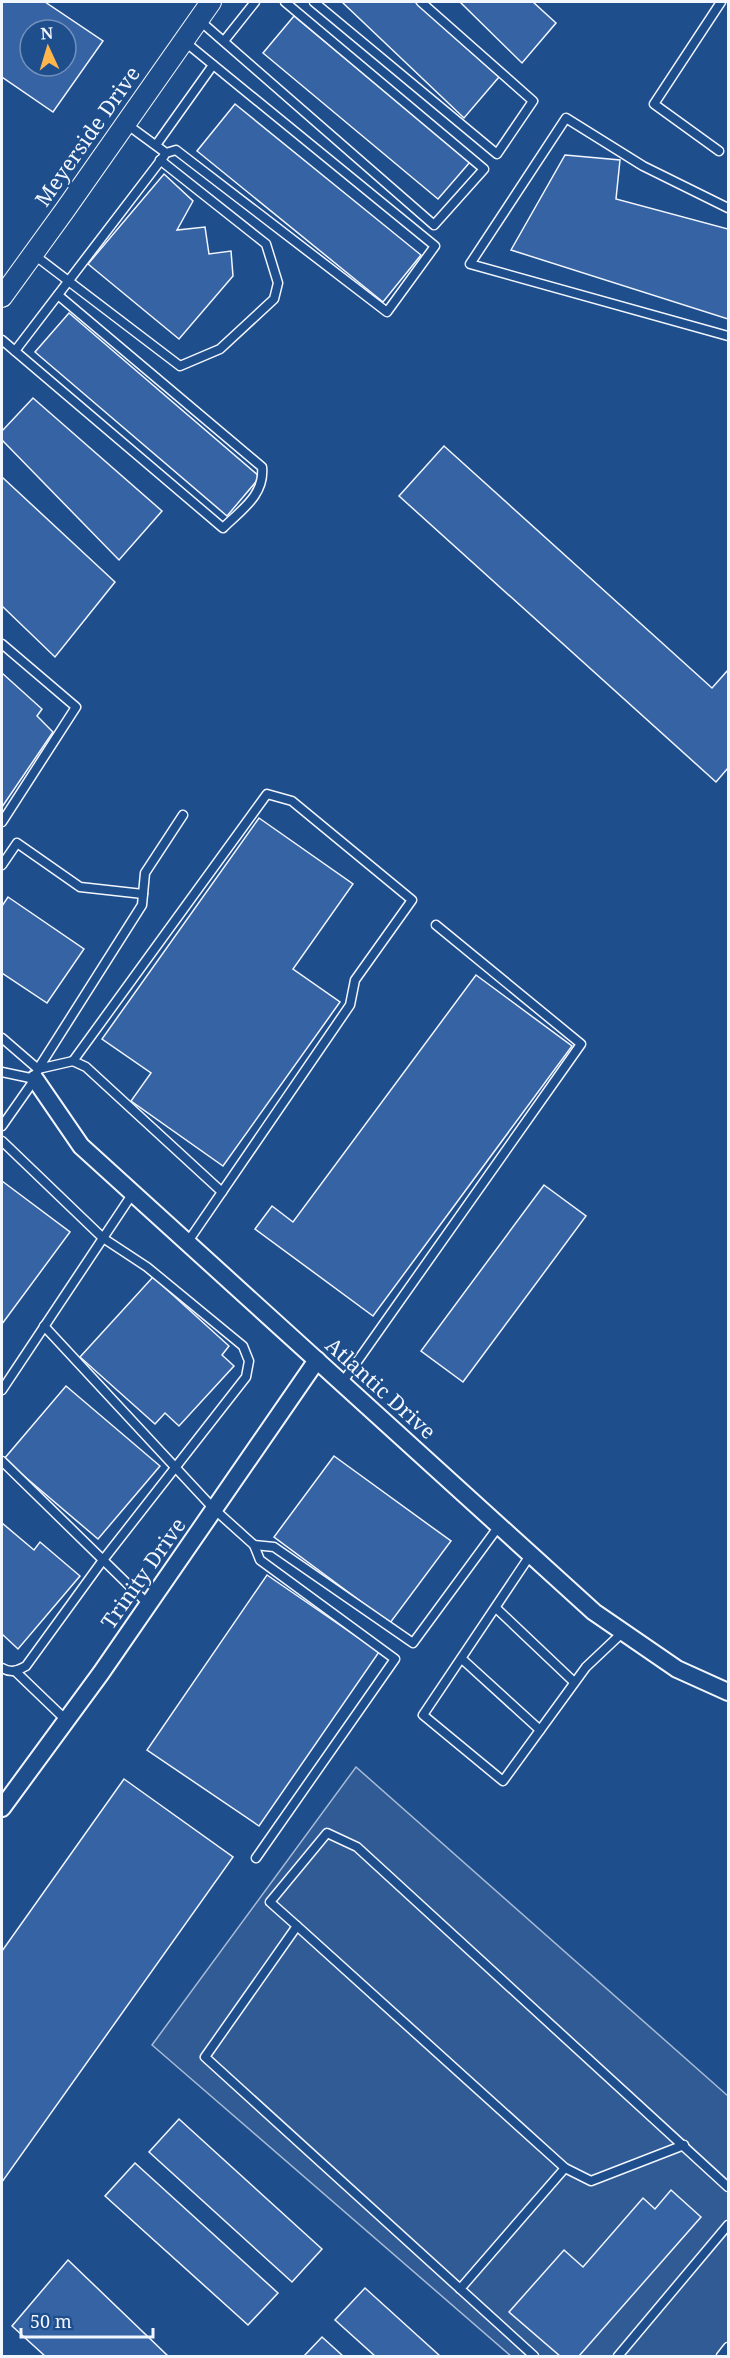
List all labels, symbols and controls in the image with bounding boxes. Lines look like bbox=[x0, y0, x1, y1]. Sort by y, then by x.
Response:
north arrow bbox=[18, 18, 78, 78]
text: N bbox=[40, 22, 54, 44]
street label: Meyerside Drive bbox=[28, 60, 146, 212]
street label: Atlantic Drive bbox=[320, 1331, 442, 1445]
street label: Trinity Drive bbox=[94, 1512, 192, 1634]
scale bar bbox=[21, 2301, 153, 2339]
text: 50 m bbox=[30, 2309, 72, 2333]

